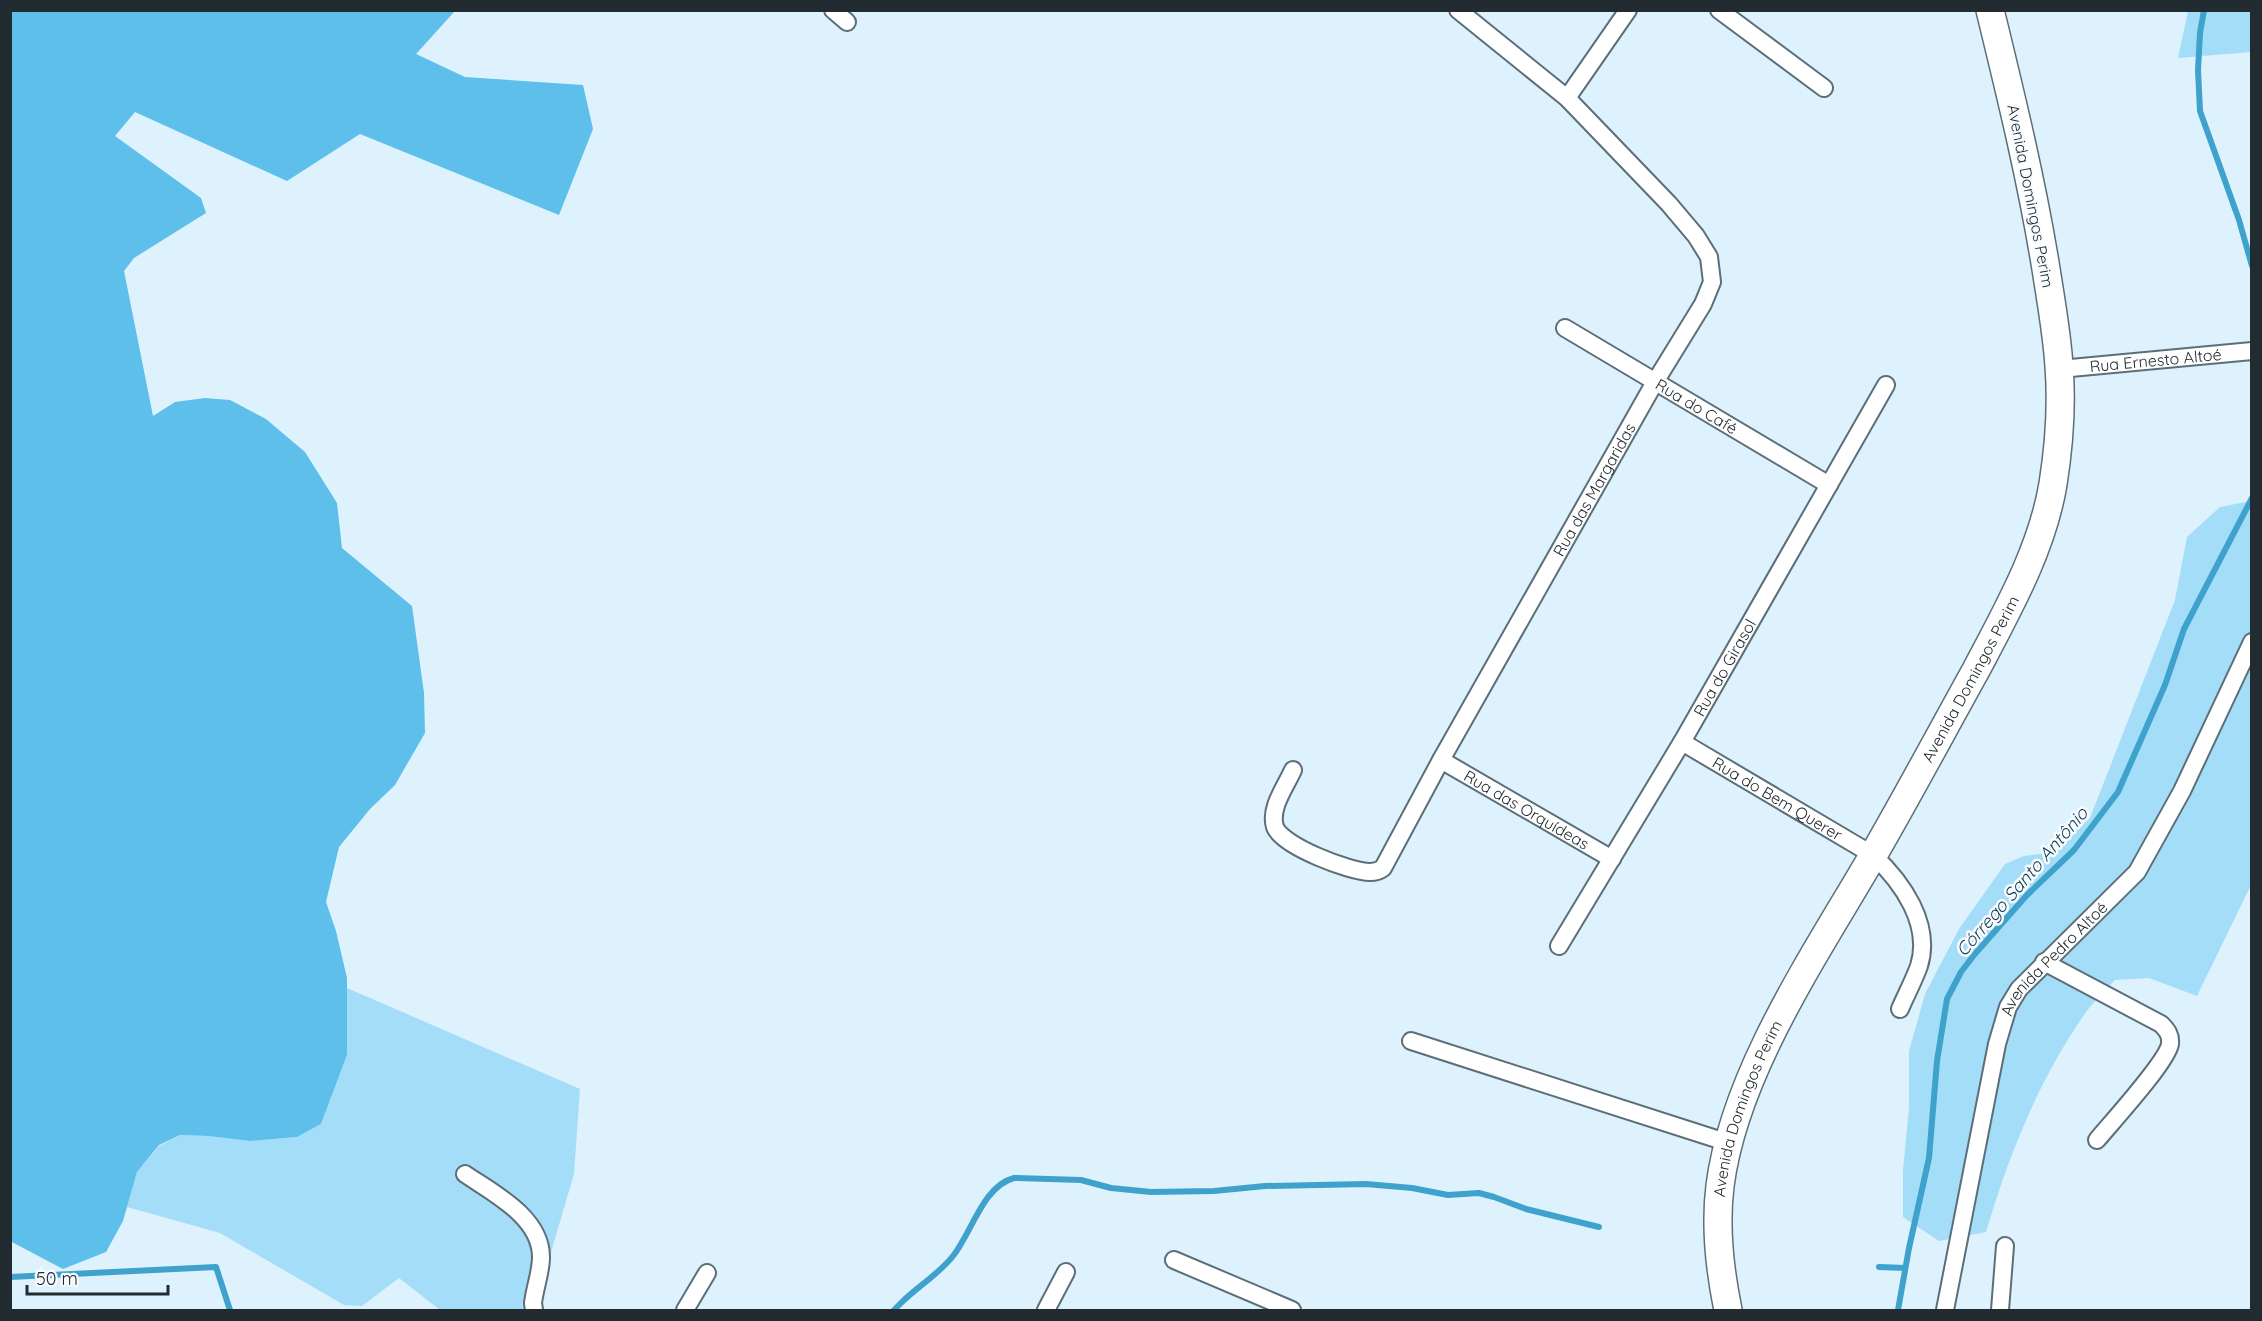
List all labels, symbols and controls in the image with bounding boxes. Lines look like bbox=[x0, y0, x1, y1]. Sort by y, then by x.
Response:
street label: Avenida Domingos Perim bbox=[2003, 103, 2059, 289]
street label: Rua Ernesto Altoé bbox=[2089, 344, 2222, 376]
street label: Rua do Café bbox=[1652, 374, 1741, 438]
street label: Rua das Margaridas bbox=[1548, 419, 1640, 560]
street label: Avenida Domingos Perim bbox=[1917, 592, 2023, 766]
street label: Rua do Girasol bbox=[1689, 615, 1760, 720]
street label: Rua do Bem Querer bbox=[1709, 752, 1846, 845]
street label: Rua das Orquídeas bbox=[1460, 766, 1593, 854]
water label: Córrego Santo Antônio bbox=[1951, 802, 2093, 961]
street label: Avenida Pedro Altoé bbox=[1996, 897, 2111, 1018]
street label: Avenida Domingos Perim bbox=[1709, 1017, 1786, 1198]
scale bar bbox=[27, 1258, 168, 1296]
text: 50 m bbox=[36, 1267, 78, 1290]

